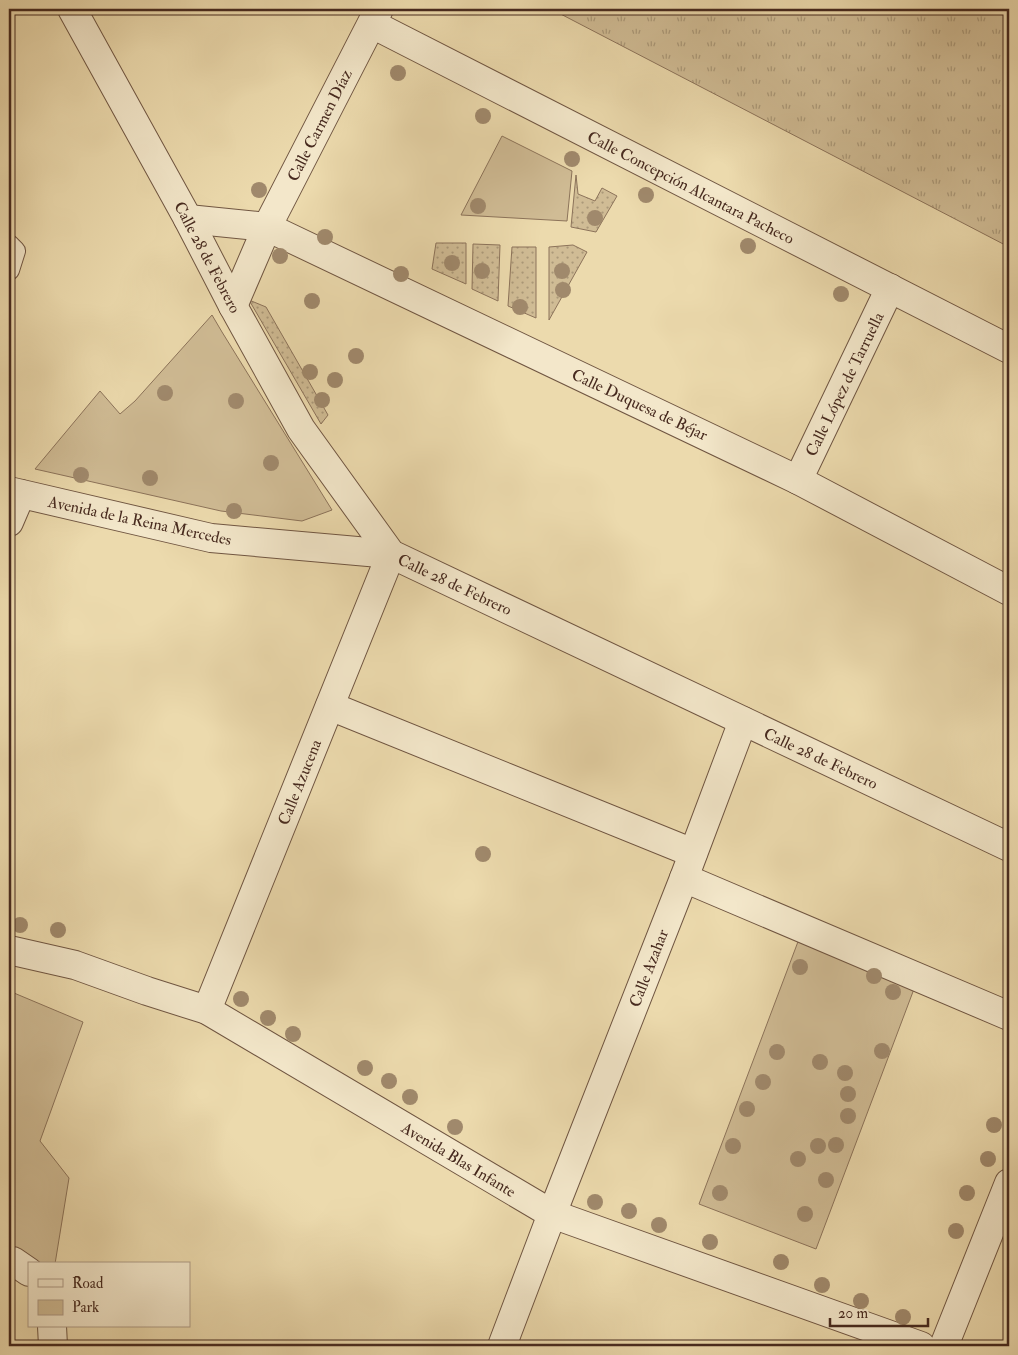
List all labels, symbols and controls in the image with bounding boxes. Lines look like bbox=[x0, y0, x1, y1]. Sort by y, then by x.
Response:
street label: Calle Carmen Díaz bbox=[283, 66, 357, 185]
street label: Calle Concepción Alcantara Pacheco bbox=[583, 127, 798, 250]
street label: Calle 28 de Febrero bbox=[169, 198, 245, 317]
street label: Calle López de Tarruella bbox=[801, 309, 890, 460]
street label: Calle Duquesa de Béjar bbox=[568, 365, 711, 445]
street label: Avenida de la Reina Mercedes bbox=[45, 492, 233, 550]
street label: Calle 28 de Febrero bbox=[394, 550, 515, 620]
street label: Calle 28 de Febrero bbox=[760, 724, 881, 794]
street label: Calle Azucena bbox=[274, 736, 326, 828]
street label: Calle Azahar bbox=[625, 927, 673, 1010]
street label: Avenida Blas Infante bbox=[397, 1117, 520, 1202]
legend bbox=[28, 1262, 190, 1328]
text: Road bbox=[72, 1274, 104, 1293]
scale bar bbox=[830, 1295, 928, 1327]
text: Park bbox=[72, 1298, 99, 1317]
text: 20 m bbox=[838, 1304, 868, 1323]

